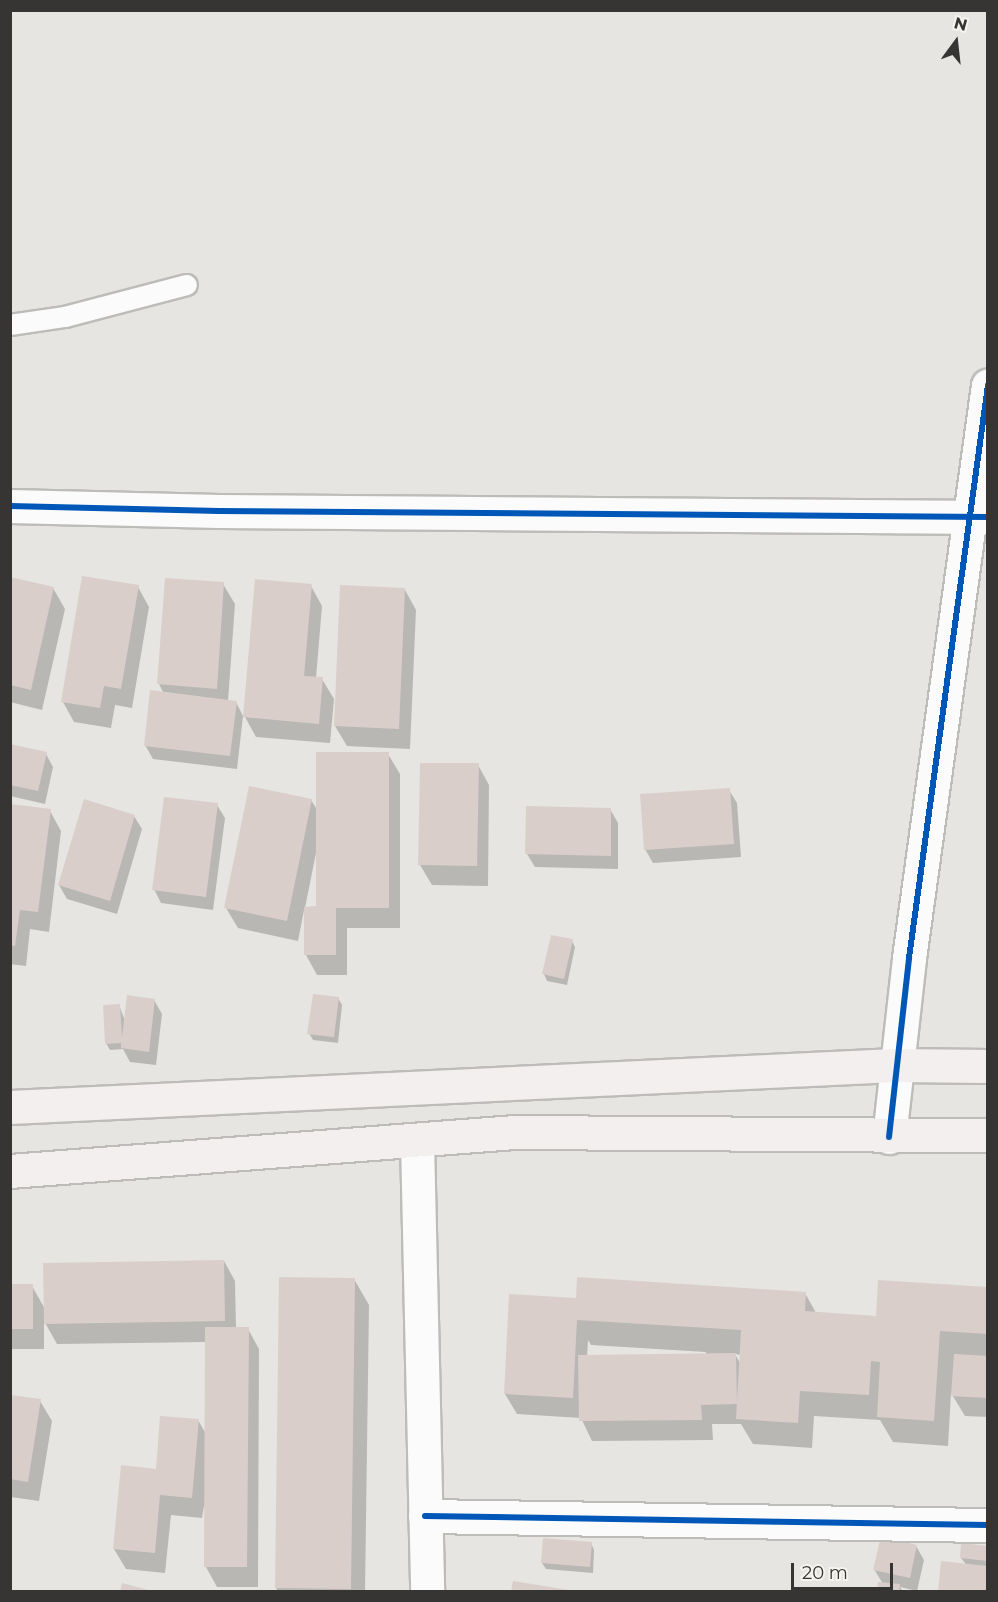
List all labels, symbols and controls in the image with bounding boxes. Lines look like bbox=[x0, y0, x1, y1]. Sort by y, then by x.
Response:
north arrow bbox=[926, 12, 986, 72]
text: N bbox=[952, 13, 969, 35]
scale bar bbox=[794, 1551, 896, 1589]
text: 20 m bbox=[802, 1562, 848, 1584]

